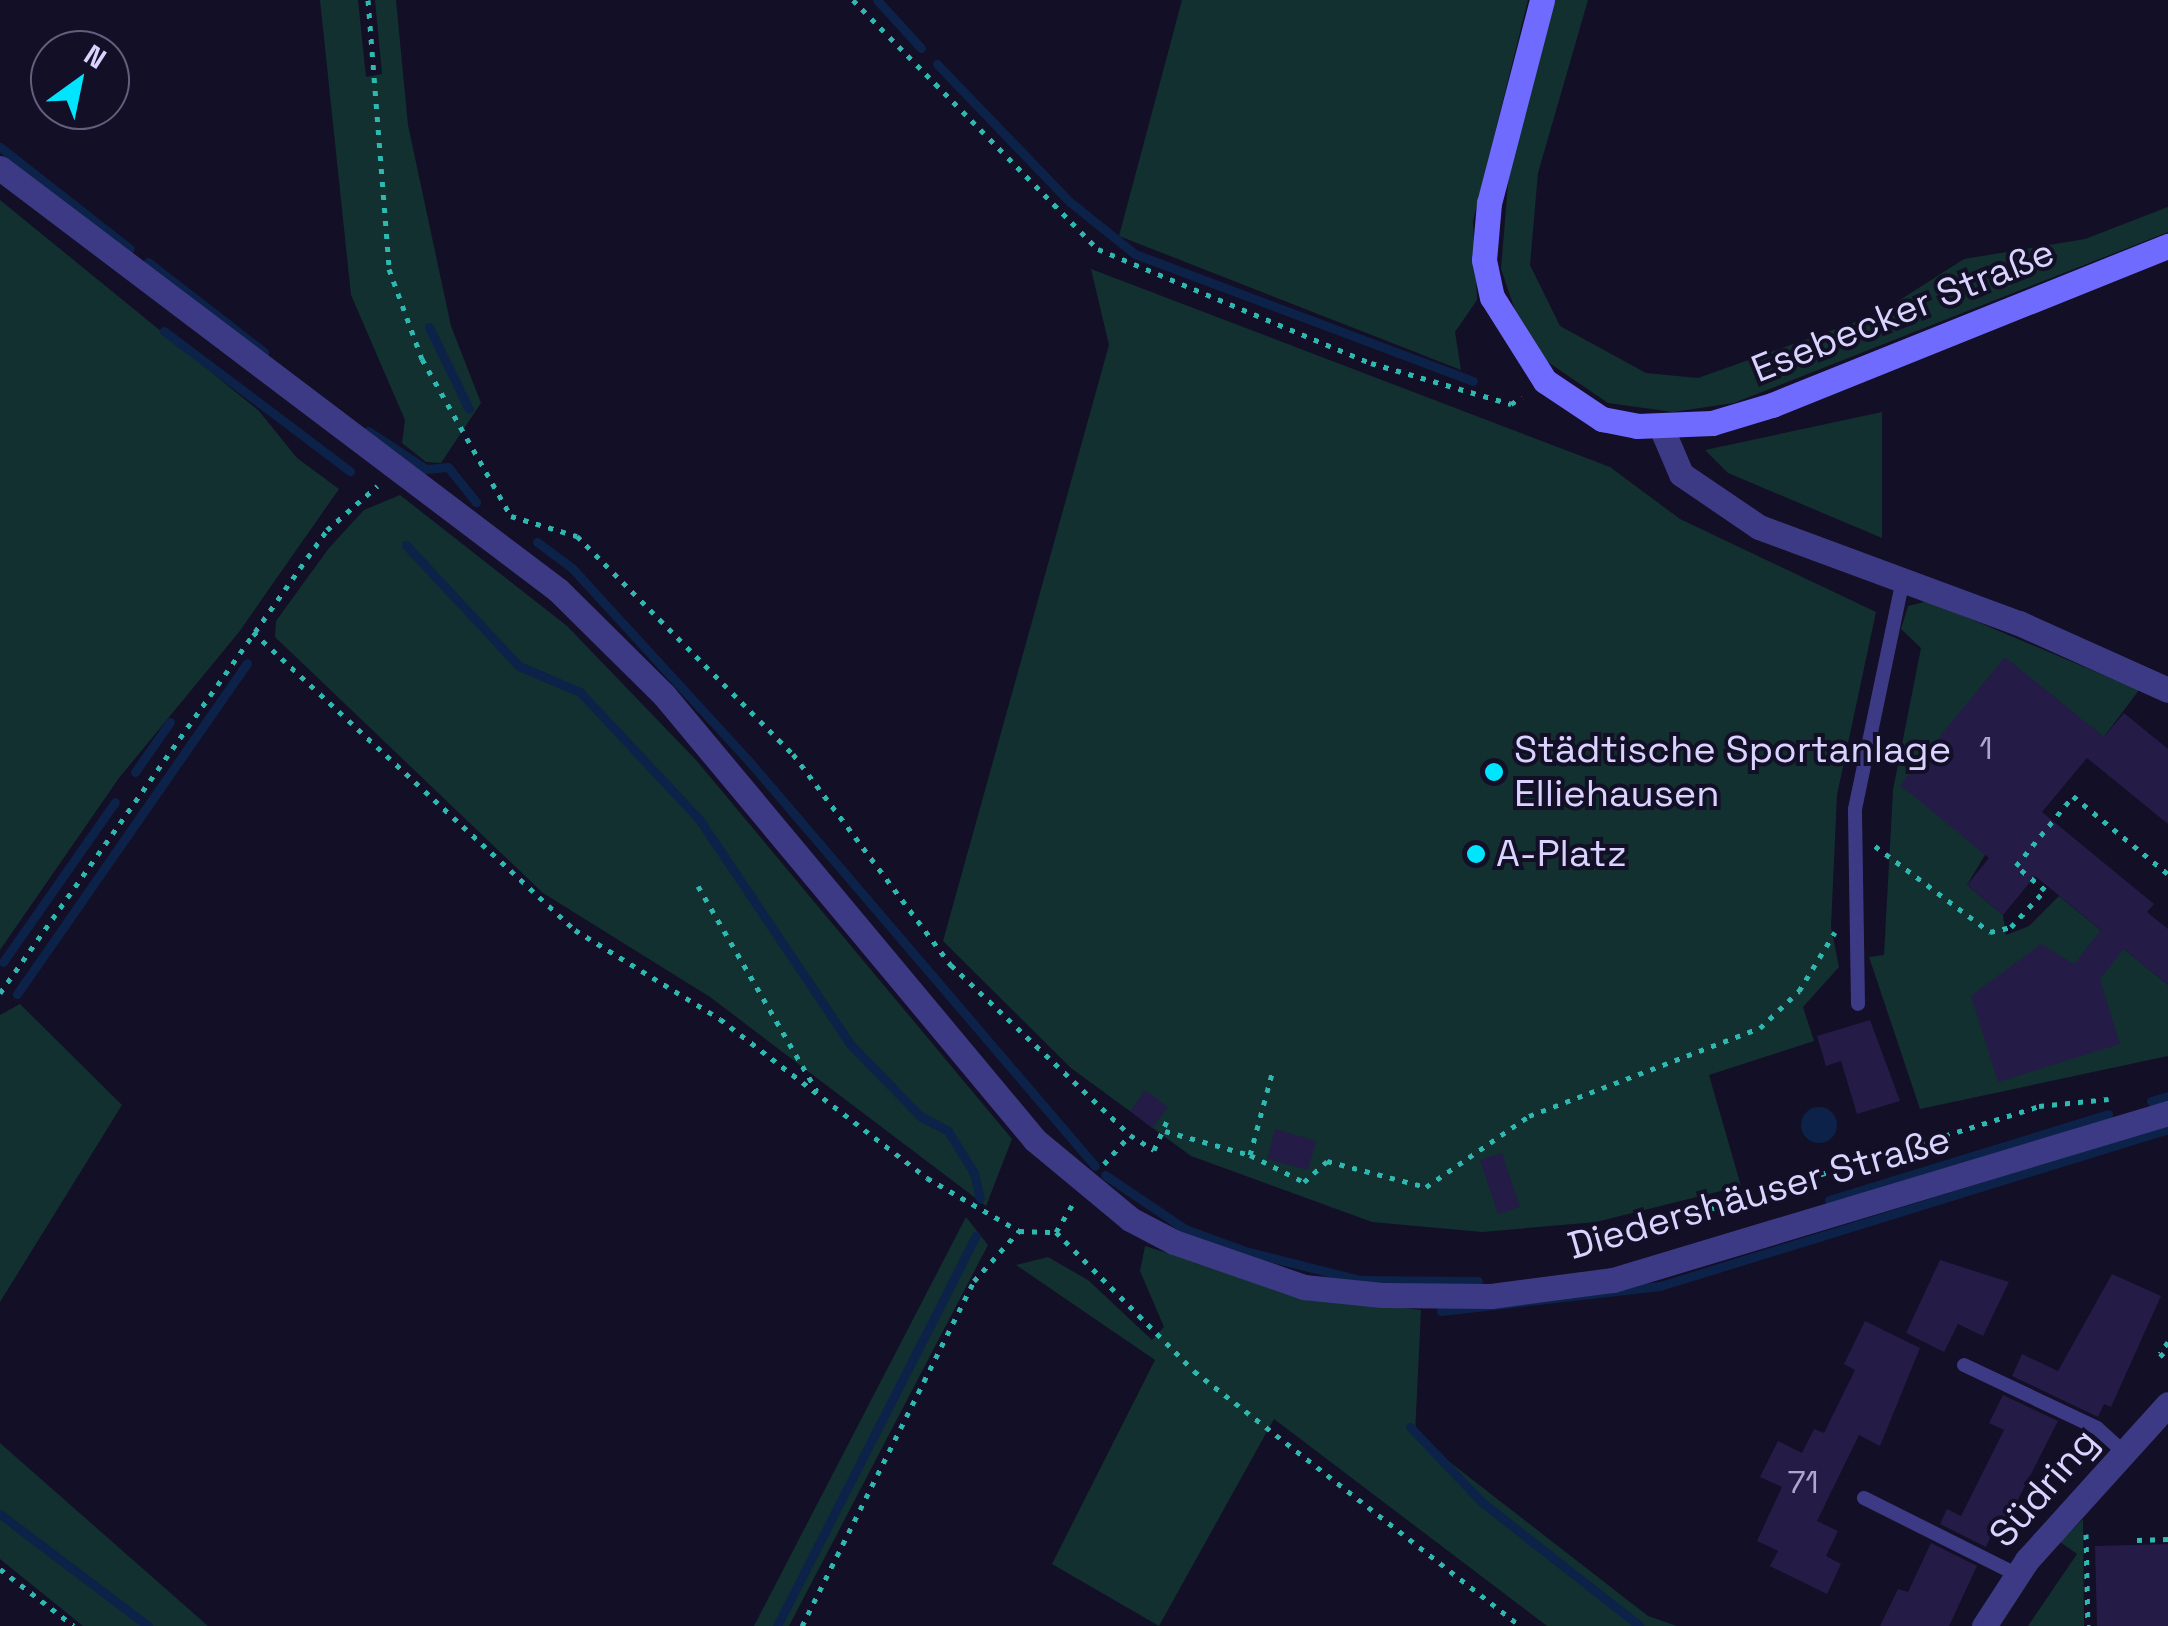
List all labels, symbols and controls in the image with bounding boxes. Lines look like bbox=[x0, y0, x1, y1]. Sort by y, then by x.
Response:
north arrow bbox=[30, 30, 130, 130]
text: N bbox=[78, 36, 113, 77]
street label: Esebecker Straße bbox=[1745, 229, 2061, 393]
place label: Städtische Sportanlage Elliehausen bbox=[1514, 727, 1951, 816]
house number: 1 bbox=[1979, 729, 1993, 767]
marker: Städtische Sportanlage Elliehausen bbox=[1483, 761, 1505, 783]
place label: A-Platz bbox=[1496, 831, 1627, 877]
marker: A-Platz bbox=[1465, 843, 1487, 865]
street label: Diedershäuser Straße bbox=[1563, 1117, 1955, 1269]
street label: Südring bbox=[1980, 1419, 2108, 1557]
house number: 71 bbox=[1787, 1463, 1819, 1501]

